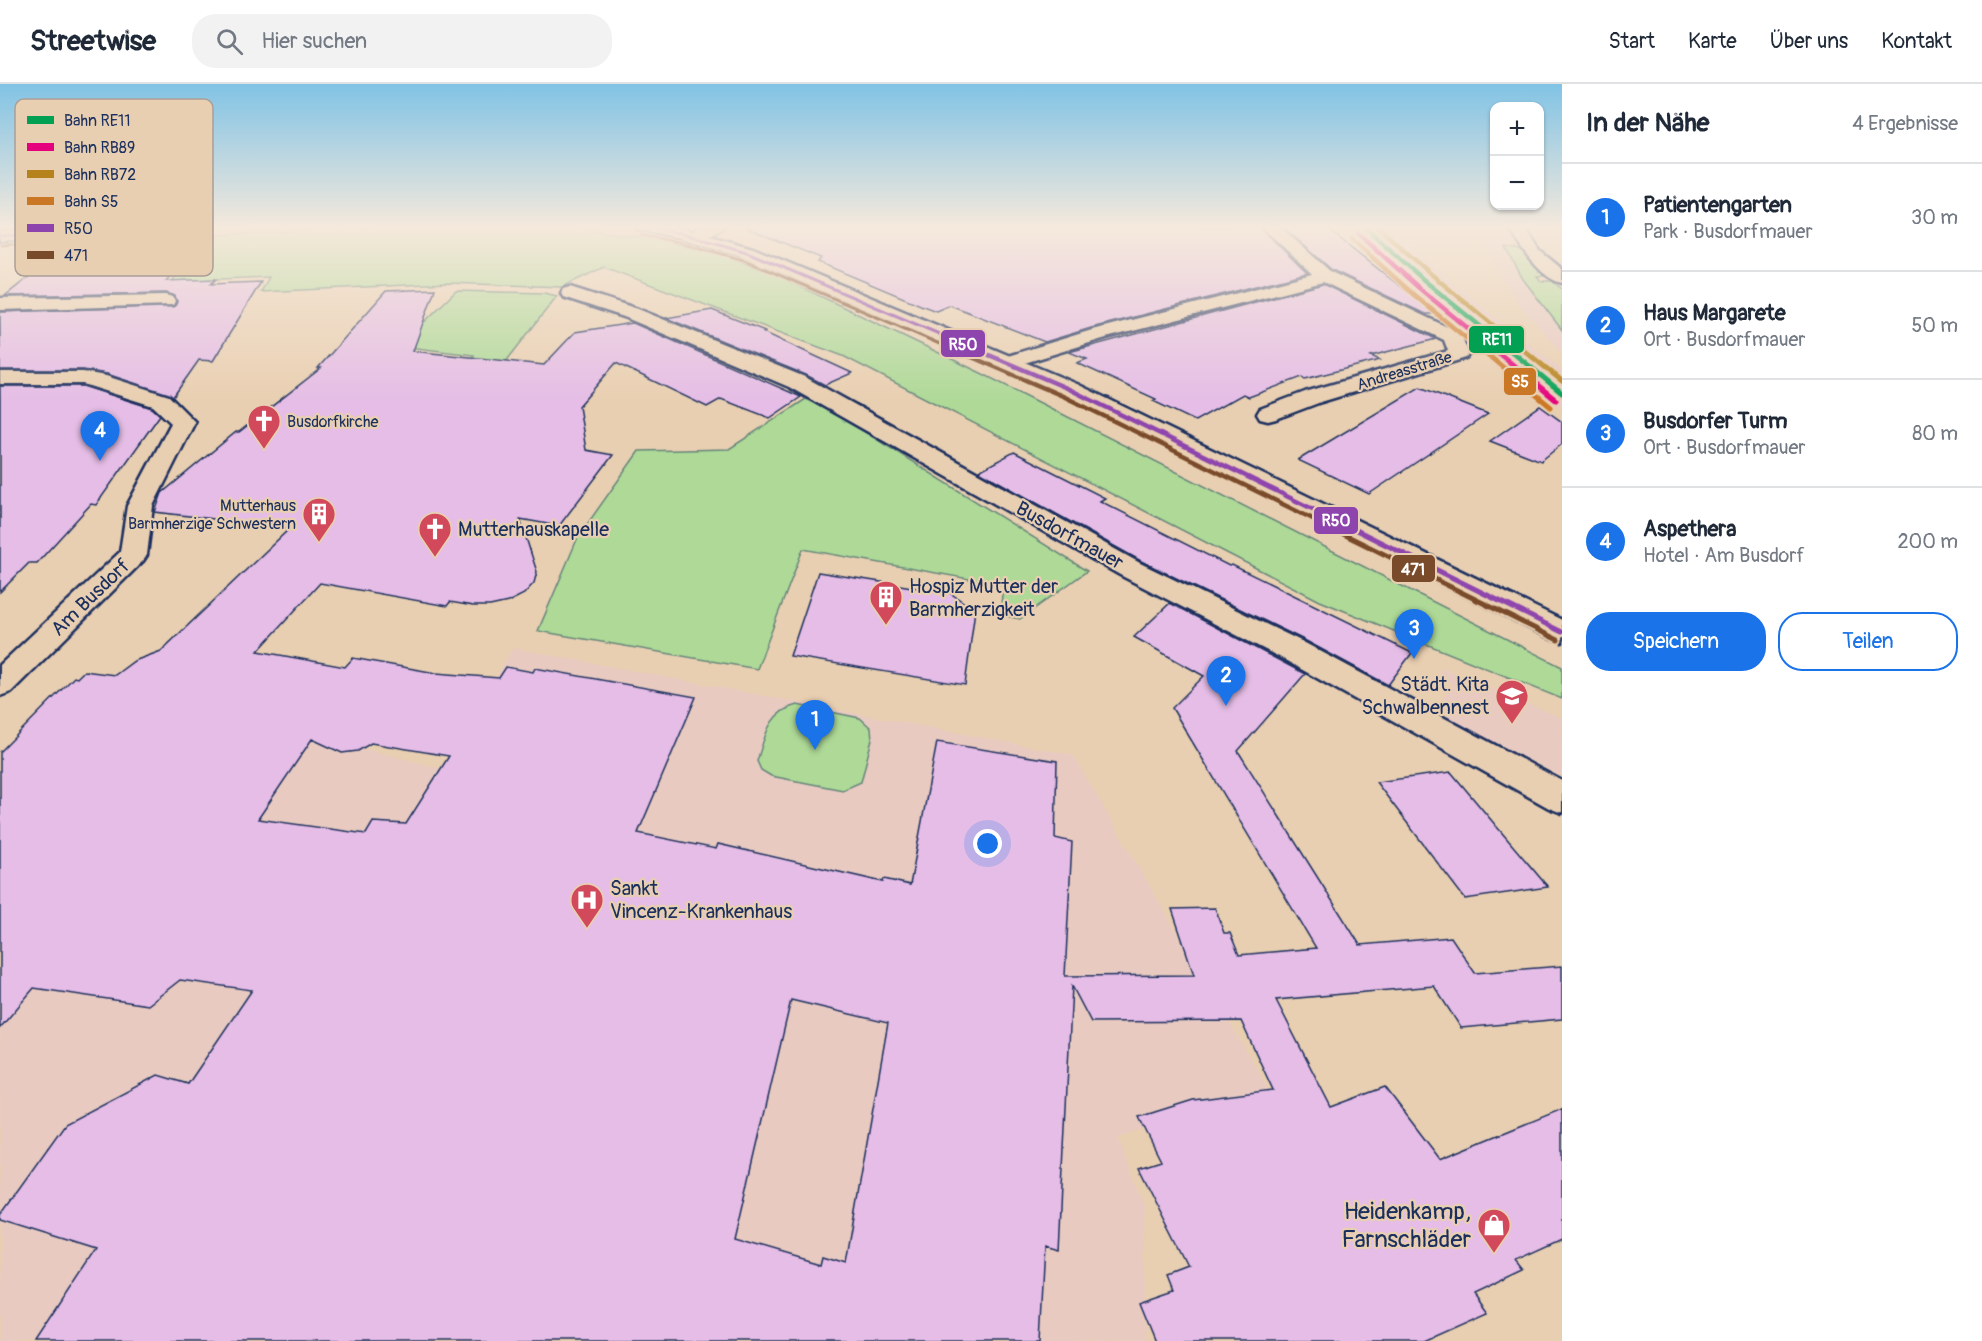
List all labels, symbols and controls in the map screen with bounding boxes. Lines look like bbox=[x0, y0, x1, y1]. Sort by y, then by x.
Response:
search box bbox=[192, 14, 612, 68]
text: Streetwise bbox=[30, 24, 156, 59]
icon: search bbox=[213, 25, 246, 58]
text: Hier suchen bbox=[261, 27, 367, 55]
text: Start bbox=[1609, 28, 1655, 55]
text: Karte bbox=[1688, 28, 1737, 55]
text: Über uns bbox=[1770, 28, 1848, 55]
text: Kontakt bbox=[1881, 28, 1952, 55]
legend bbox=[15, 99, 213, 276]
map controls bbox=[1490, 102, 1544, 210]
button: + bbox=[1490, 102, 1544, 156]
text: In der Nähe bbox=[1586, 107, 1709, 139]
text: Bahn RE11 bbox=[64, 111, 131, 131]
text: 4 Ergebnisse bbox=[1852, 111, 1958, 136]
text: Bahn RB89 bbox=[64, 138, 135, 158]
button: − bbox=[1490, 156, 1544, 210]
text: Bahn RB72 bbox=[64, 165, 136, 185]
text: Patientengarten bbox=[1643, 191, 1792, 219]
text: Bahn S5 bbox=[64, 192, 119, 212]
text: 1 bbox=[1602, 205, 1609, 230]
text: 30 m bbox=[1911, 205, 1958, 230]
text: R50 bbox=[64, 219, 93, 239]
text: Park · Busdorfmauer bbox=[1643, 219, 1813, 244]
text: 471 bbox=[64, 246, 88, 266]
text: Haus Margarete bbox=[1643, 299, 1786, 327]
text: 2 bbox=[1600, 313, 1611, 338]
text: 50 m bbox=[1911, 313, 1958, 338]
line badge: RE11 bbox=[1468, 325, 1525, 354]
text: Ort · Busdorfmauer bbox=[1643, 327, 1805, 352]
line badge: R50 bbox=[940, 329, 986, 358]
text: RE11 bbox=[1482, 330, 1512, 350]
text: R50 bbox=[949, 335, 977, 355]
street label: Andreasstraße bbox=[1354, 347, 1454, 395]
line badge: S5 bbox=[1503, 367, 1537, 396]
text: S5 bbox=[1511, 372, 1529, 392]
church icon: Busdorfkirche bbox=[246, 403, 282, 450]
text: Busdorfer Turm bbox=[1643, 407, 1787, 435]
pin: 4 bbox=[80, 412, 120, 461]
place label: Busdorfkirche bbox=[287, 412, 378, 432]
text: 3 bbox=[1600, 421, 1611, 446]
text: 80 m bbox=[1912, 421, 1958, 446]
text: Ort · Busdorfmauer bbox=[1643, 435, 1805, 460]
place label: Mutterhaus Barmherzige Schwestern bbox=[128, 496, 296, 534]
building icon: Mutterhaus Barmherzige Schwestern bbox=[301, 496, 337, 543]
street label: Busdorfmauer bbox=[1011, 496, 1128, 575]
line badge: R50 bbox=[1313, 506, 1359, 535]
church icon: Mutterhauskapelle bbox=[417, 511, 453, 558]
text: R50 bbox=[1322, 511, 1350, 531]
text: Aspethera bbox=[1643, 515, 1736, 543]
place label: Mutterhauskapelle bbox=[458, 517, 609, 542]
text: 4 bbox=[1600, 529, 1611, 554]
text: 200 m bbox=[1897, 529, 1958, 554]
text: Hotel · Am Busdorf bbox=[1643, 543, 1805, 568]
street label: Am Busdorf bbox=[46, 553, 135, 641]
line badge: 471 bbox=[1391, 554, 1436, 583]
text: 471 bbox=[1401, 560, 1425, 580]
place label: Hospiz Mutter der Barmherzigkeit bbox=[909, 574, 1058, 622]
building icon: Hospiz Mutter der Barmherzigkeit bbox=[868, 579, 904, 626]
pin: 3 bbox=[1394, 610, 1434, 659]
button: Speichern bbox=[1586, 612, 1766, 671]
button: Teilen bbox=[1778, 612, 1958, 671]
pin: 2 bbox=[1206, 656, 1246, 706]
place label: Städt. Kita Schwalbennest bbox=[1361, 672, 1490, 720]
school or university icon: Städt. Kita Schwalbennest bbox=[1494, 678, 1530, 725]
pin: 1 bbox=[796, 700, 834, 750]
your location bbox=[973, 829, 1002, 858]
place label: Sankt Vincenz-Krankenhaus bbox=[610, 876, 792, 924]
hospital icon: Sankt Vincenz-Krankenhaus bbox=[569, 882, 605, 929]
place label: Heidenkamp, Farnschläder bbox=[1341, 1197, 1471, 1254]
shop icon: Heidenkamp, Farnschläder bbox=[1476, 1207, 1512, 1254]

